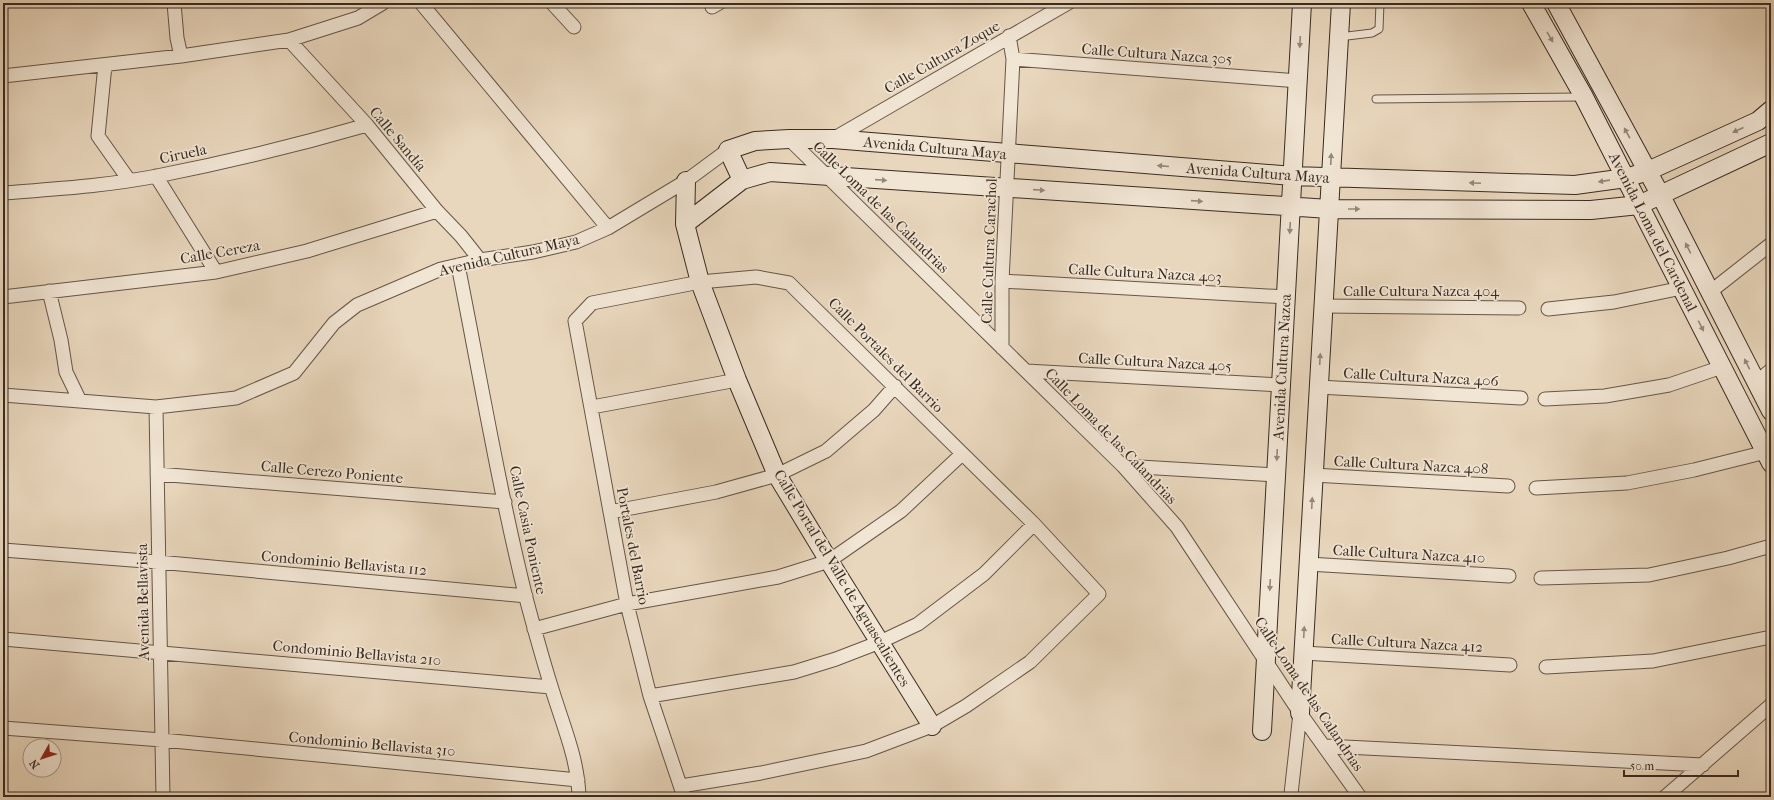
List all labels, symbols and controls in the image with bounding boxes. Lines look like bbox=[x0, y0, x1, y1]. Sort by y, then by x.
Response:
street label: Calle Cultura Zoque bbox=[881, 16, 1003, 97]
one-way arrow bbox=[1546, 31, 1553, 43]
one-way arrow bbox=[1297, 36, 1304, 48]
street label: Calle Cultura Nazca 305 bbox=[1081, 40, 1233, 68]
street label: Calle Sandía bbox=[366, 103, 431, 176]
one-way arrow bbox=[1624, 127, 1631, 139]
one-way arrow bbox=[1731, 127, 1743, 133]
street label: Avenida Cultura Maya bbox=[862, 133, 1008, 163]
street label: Calle Loma de las Calandrias bbox=[809, 137, 953, 277]
street label: Ciruela bbox=[158, 140, 209, 168]
street label: Avenida Loma del Cardenal bbox=[1605, 149, 1701, 315]
one-way arrow bbox=[1328, 153, 1335, 165]
street label: Avenida Cultura Maya bbox=[1185, 159, 1331, 187]
one-way arrow bbox=[1157, 163, 1169, 170]
one-way arrow bbox=[875, 177, 887, 184]
street label: Calle Cultura Carachol bbox=[977, 178, 1001, 324]
one-way arrow bbox=[1598, 178, 1610, 184]
one-way arrow bbox=[1469, 179, 1481, 186]
one-way arrow bbox=[1033, 187, 1045, 194]
one-way arrow bbox=[1191, 197, 1203, 204]
one-way arrow bbox=[1348, 206, 1361, 212]
one-way arrow bbox=[1286, 222, 1293, 234]
street label: Avenida Cultura Maya bbox=[436, 230, 582, 280]
street label: Calle Cereza bbox=[179, 236, 262, 268]
one-way arrow bbox=[1685, 242, 1691, 254]
street label: Calle Cultura Nazca 403 bbox=[1068, 260, 1222, 286]
street label: Calle Cultura Nazca 404 bbox=[1343, 282, 1500, 300]
street label: Avenida Cultura Nazca bbox=[1269, 292, 1295, 442]
street label: Calle Portales del Barrio bbox=[825, 294, 948, 417]
one-way arrow bbox=[1698, 320, 1704, 332]
street label: Calle Cultura Nazca 405 bbox=[1078, 349, 1232, 375]
one-way arrow bbox=[1317, 352, 1323, 365]
one-way arrow bbox=[1744, 358, 1750, 370]
street label: Calle Loma de las Calandrias bbox=[1041, 364, 1181, 508]
street label: Calle Cultura Nazca 406 bbox=[1343, 364, 1500, 390]
one-way arrow bbox=[1274, 449, 1280, 462]
street label: Calle Cultura Nazca 408 bbox=[1333, 452, 1489, 478]
street label: Calle Cerezo Poniente bbox=[260, 457, 404, 487]
street label: Calle Casia Poniente bbox=[506, 464, 551, 597]
street label: Calle Portal del Valle de Aguascalientes bbox=[770, 466, 914, 690]
street label: Portales del Barrio bbox=[613, 486, 653, 607]
one-way arrow bbox=[1308, 497, 1315, 509]
street label: Calle Cultura Nazca 410 bbox=[1332, 541, 1486, 567]
street label: Avenida Bellavista bbox=[133, 542, 153, 662]
street label: Condominio Bellavista 112 bbox=[260, 547, 428, 579]
one-way arrow bbox=[1267, 579, 1273, 592]
street label: Calle Loma de las Calandrias bbox=[1251, 614, 1368, 775]
one-way arrow bbox=[1301, 626, 1308, 638]
street label: Calle Cultura Nazca 412 bbox=[1331, 630, 1484, 656]
street label: Condominio Bellavista 210 bbox=[272, 637, 442, 669]
street label: Condominio Bellavista 310 bbox=[288, 728, 456, 760]
north arrow bbox=[22, 738, 62, 778]
scale bar bbox=[1624, 752, 1738, 778]
text: N bbox=[27, 756, 42, 771]
text: 50 m bbox=[1630, 759, 1654, 773]

